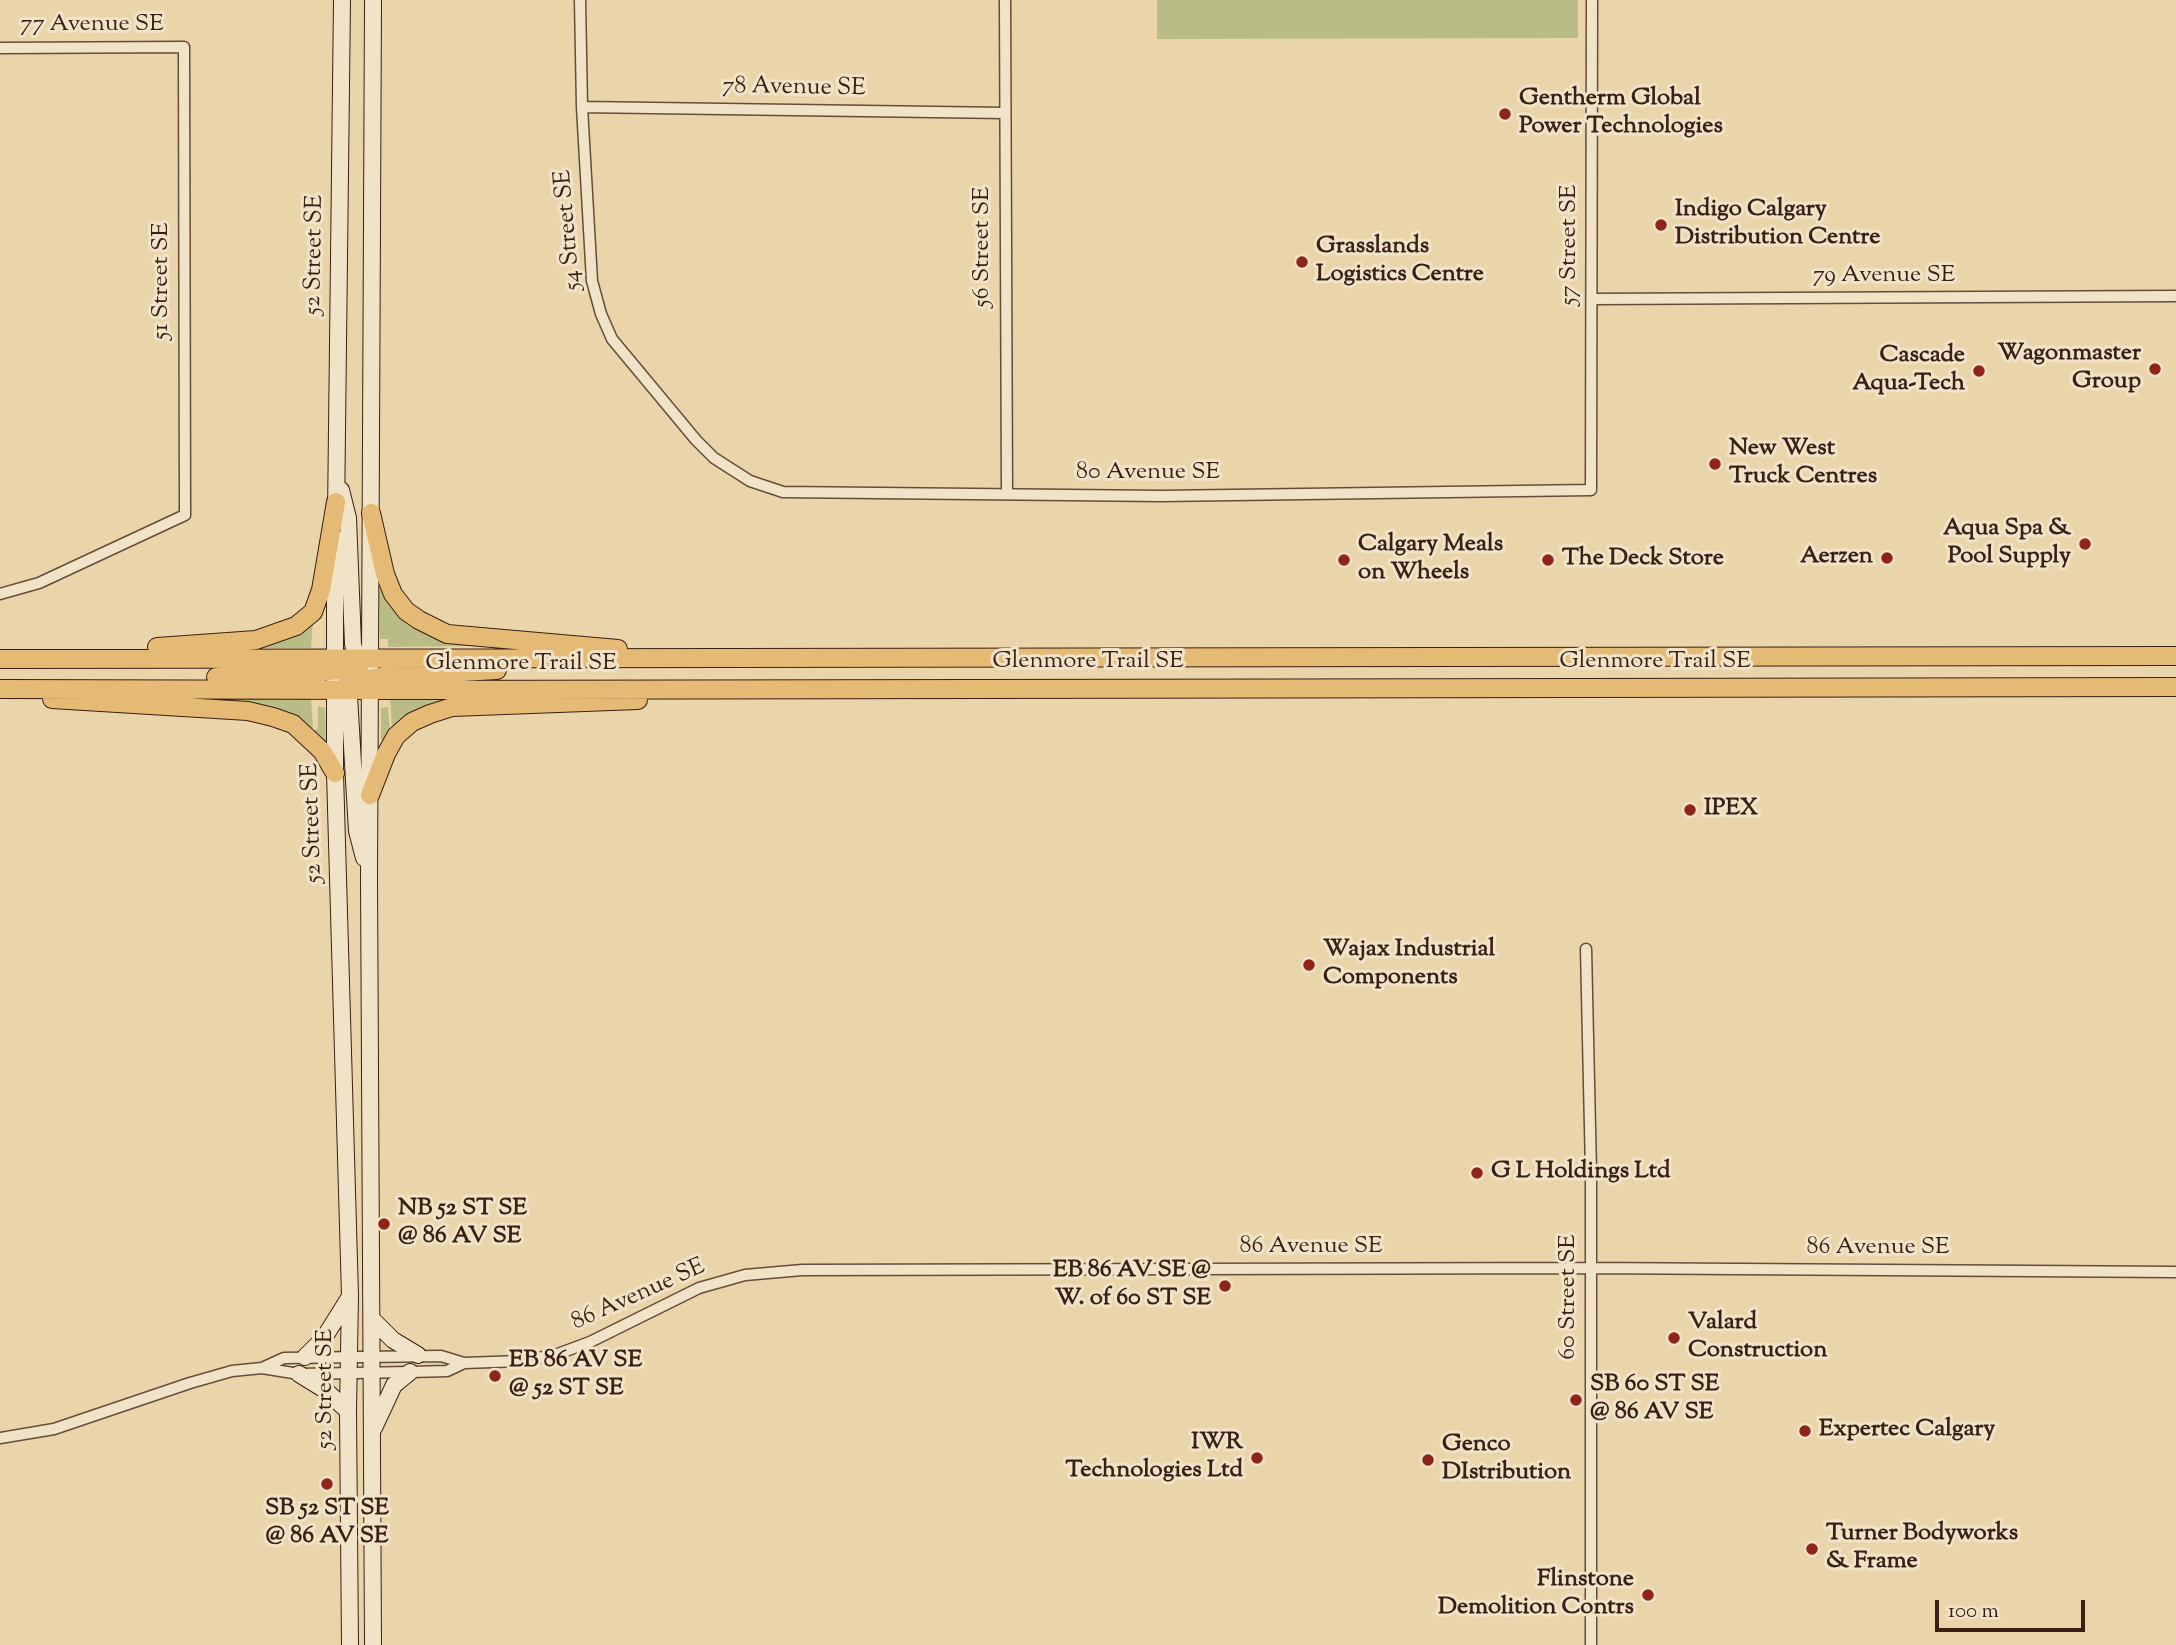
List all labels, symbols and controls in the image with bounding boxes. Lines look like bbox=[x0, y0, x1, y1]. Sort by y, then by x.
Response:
street label: 77 Avenue SE bbox=[20, 12, 164, 40]
street label: 78 Avenue SE bbox=[722, 73, 866, 105]
place label: Gentherm Global Power Technologies bbox=[1519, 86, 1723, 142]
marker: Gentherm Global Power Technologies bbox=[1497, 106, 1513, 122]
street label: 54 Street SE bbox=[550, 168, 590, 292]
street label: 57 Street SE bbox=[1557, 184, 1585, 306]
street label: 56 Street SE bbox=[970, 186, 998, 308]
street label: 52 Street SE bbox=[301, 195, 331, 315]
place label: Indigo Calgary Distribution Centre bbox=[1675, 197, 1881, 253]
marker: Indigo Calgary Distribution Centre bbox=[1653, 217, 1669, 233]
street label: 51 Street SE bbox=[149, 222, 177, 340]
place label: Grasslands Logistics Centre bbox=[1316, 234, 1484, 290]
marker: Grasslands Logistics Centre bbox=[1294, 254, 1310, 270]
street label: 79 Avenue SE bbox=[1813, 263, 1955, 291]
place label: Wagonmaster Group bbox=[1997, 341, 2141, 397]
place label: Cascade Aqua-Tech bbox=[1852, 343, 1965, 399]
marker: Wagonmaster Group bbox=[2147, 361, 2163, 377]
marker: Cascade Aqua-Tech bbox=[1971, 363, 1987, 379]
place label: New West Truck Centres bbox=[1729, 436, 1877, 492]
marker: New West Truck Centres bbox=[1707, 456, 1723, 472]
street label: 80 Avenue SE bbox=[1076, 460, 1220, 488]
place label: Aqua Spa & Pool Supply bbox=[1943, 516, 2071, 572]
place label: Calgary Meals on Wheels bbox=[1358, 532, 1503, 588]
marker: Aqua Spa & Pool Supply bbox=[2077, 536, 2093, 552]
place label: Aerzen bbox=[1800, 544, 1873, 572]
place label: The Deck Store bbox=[1562, 546, 1724, 574]
marker: Aerzen bbox=[1879, 550, 1895, 566]
marker: Calgary Meals on Wheels bbox=[1336, 552, 1352, 568]
marker: The Deck Store bbox=[1540, 552, 1556, 568]
street label: Glenmore Trail SE bbox=[992, 649, 1184, 677]
street label: Glenmore Trail SE bbox=[1559, 649, 1751, 677]
street label: Glenmore Trail SE bbox=[425, 651, 617, 679]
street label: 52 Street SE bbox=[298, 762, 330, 884]
place label: IPEX bbox=[1704, 796, 1758, 824]
marker: IPEX bbox=[1682, 802, 1698, 818]
place label: Wajax Industrial Components bbox=[1323, 937, 1495, 993]
marker: Wajax Industrial Components bbox=[1301, 957, 1317, 973]
place label: G L Holdings Ltd bbox=[1491, 1159, 1670, 1187]
marker: G L Holdings Ltd bbox=[1469, 1165, 1485, 1181]
place label: NB 52 ST SE @ 86 AV SE bbox=[398, 1196, 527, 1252]
marker: NB 52 ST SE @ 86 AV SE bbox=[376, 1216, 392, 1232]
street label: 86 Avenue SE bbox=[1239, 1234, 1383, 1262]
street label: 60 Street SE bbox=[1556, 1234, 1584, 1360]
street label: 86 Avenue SE bbox=[1806, 1235, 1950, 1263]
street label: 86 Avenue SE bbox=[568, 1254, 710, 1338]
place label: EB 86 AV SE @ W. of 60 ST SE bbox=[1053, 1258, 1211, 1314]
marker: EB 86 AV SE @ W. of 60 ST SE bbox=[1217, 1278, 1233, 1294]
place label: Valard Construction bbox=[1688, 1310, 1827, 1366]
street label: 52 Street SE bbox=[313, 1329, 341, 1449]
marker: Valard Construction bbox=[1666, 1330, 1682, 1346]
place label: EB 86 AV SE @ 52 ST SE bbox=[509, 1348, 642, 1404]
marker: EB 86 AV SE @ 52 ST SE bbox=[487, 1368, 503, 1384]
place label: SB 60 ST SE @ 86 AV SE bbox=[1590, 1372, 1719, 1428]
marker: SB 60 ST SE @ 86 AV SE bbox=[1568, 1392, 1584, 1408]
place label: Expertec Calgary bbox=[1819, 1417, 1995, 1445]
marker: Expertec Calgary bbox=[1797, 1423, 1813, 1439]
place label: IWR Technologies Ltd bbox=[1065, 1430, 1243, 1486]
place label: Genco DIstribution bbox=[1442, 1432, 1571, 1488]
marker: IWR Technologies Ltd bbox=[1249, 1450, 1265, 1466]
marker: Genco DIstribution bbox=[1420, 1452, 1436, 1468]
marker: SB 52 ST SE @ 86 AV SE bbox=[319, 1476, 335, 1492]
place label: SB 52 ST SE @ 86 AV SE bbox=[265, 1496, 389, 1552]
place label: Turner Bodyworks & Frame bbox=[1826, 1521, 2018, 1577]
marker: Turner Bodyworks & Frame bbox=[1804, 1541, 1820, 1557]
place label: Flinstone Demolition Contrs bbox=[1438, 1567, 1634, 1623]
scale bar bbox=[1938, 1586, 2088, 1630]
marker: Flinstone Demolition Contrs bbox=[1640, 1587, 1656, 1603]
text: 100 m bbox=[1948, 1597, 1999, 1627]

